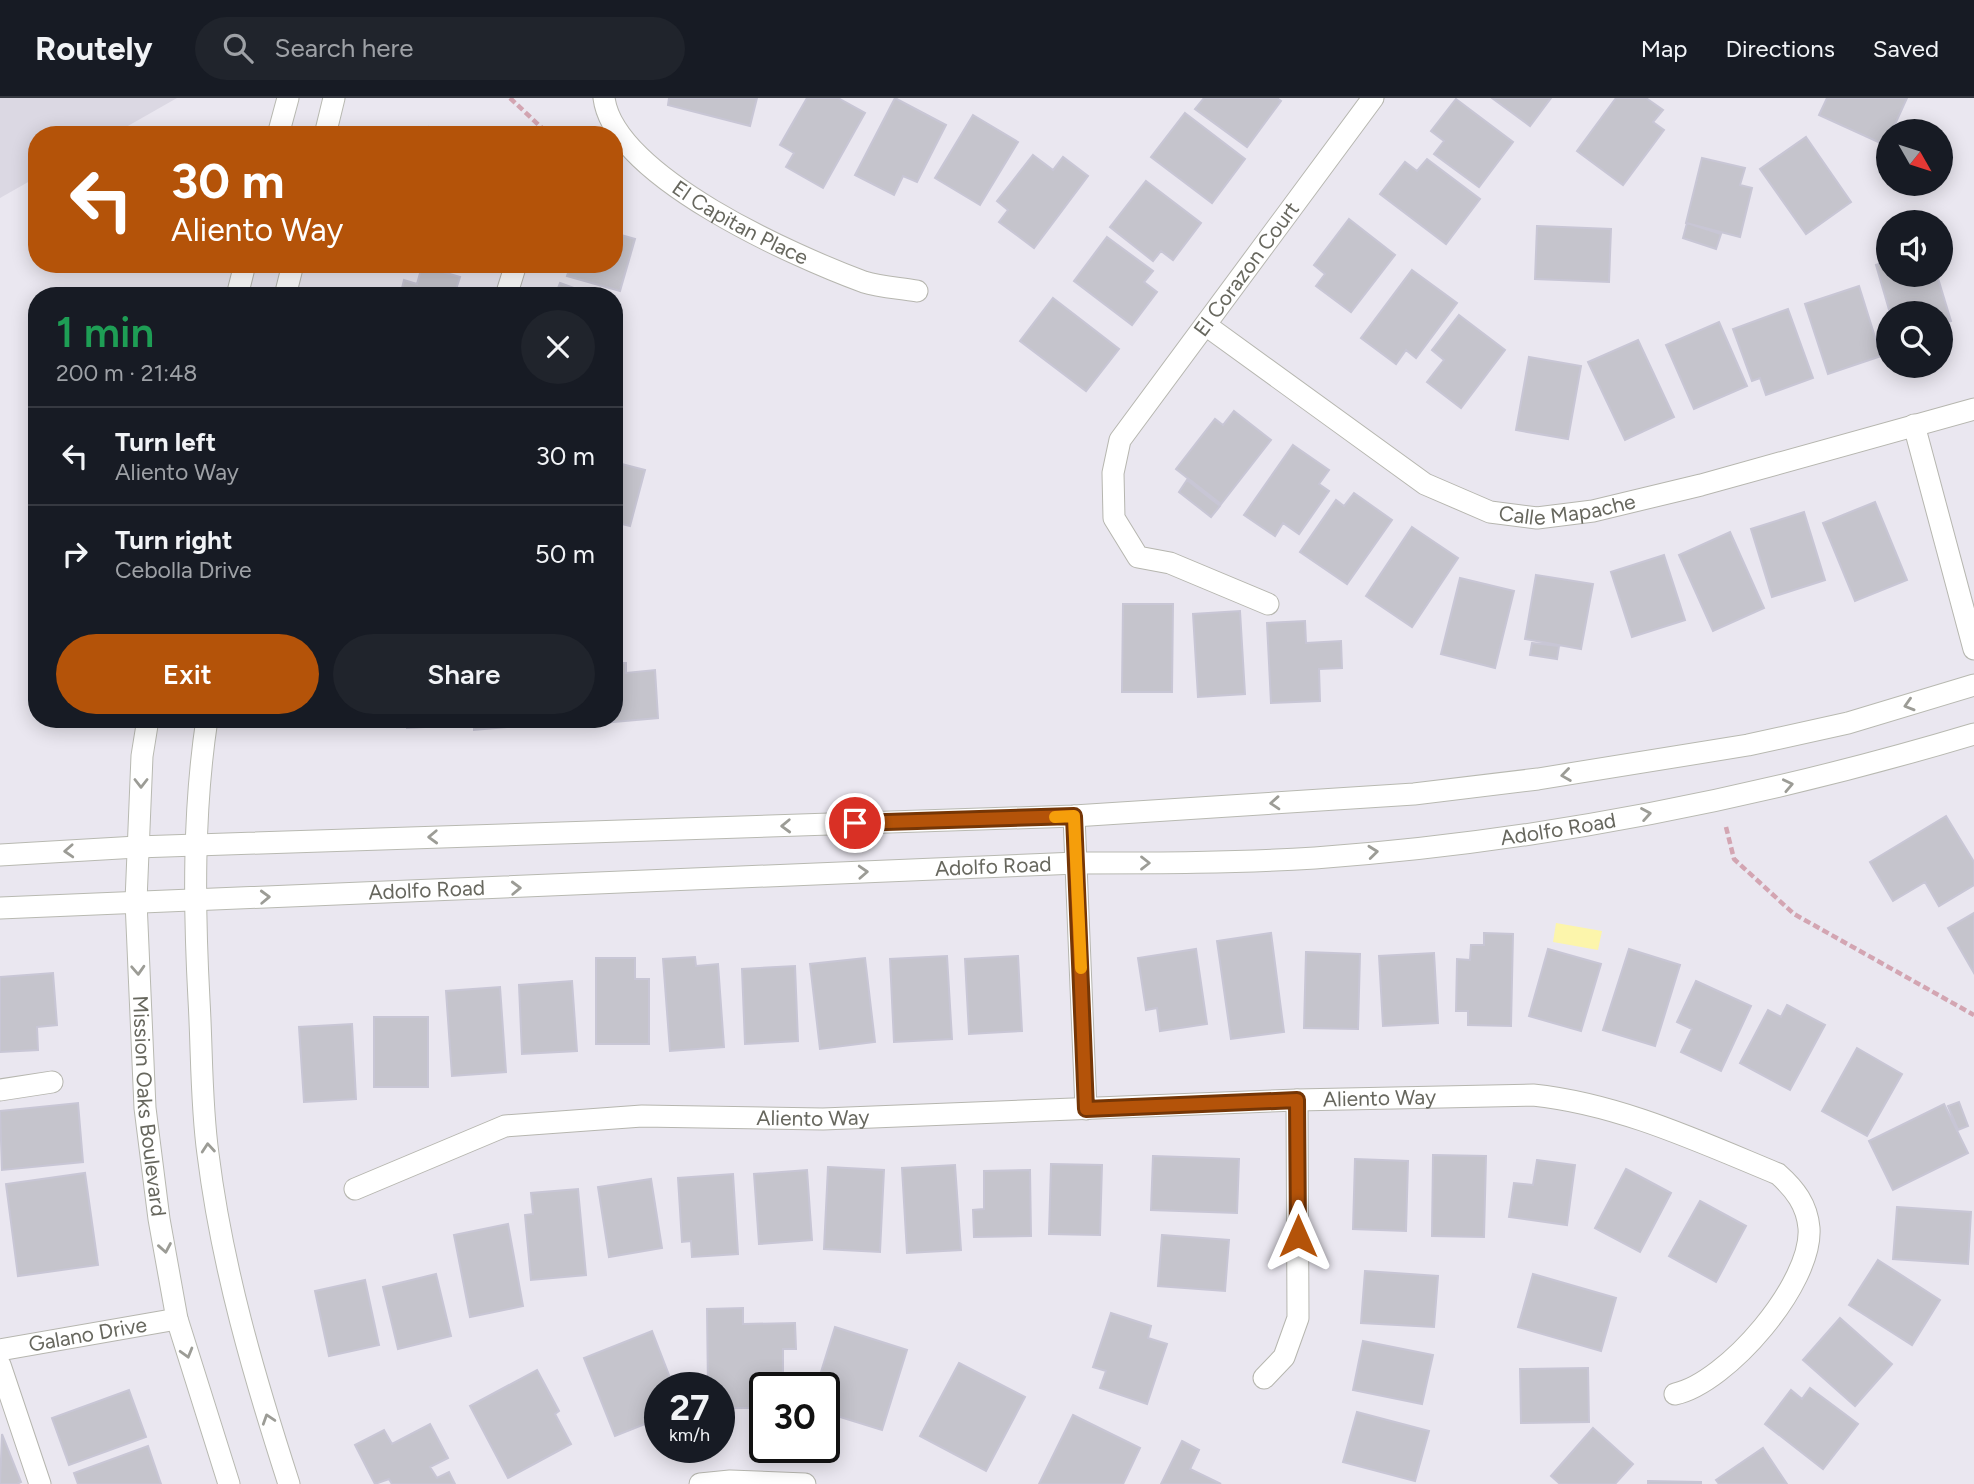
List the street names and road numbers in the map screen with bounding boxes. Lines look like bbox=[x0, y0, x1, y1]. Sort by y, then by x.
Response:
street label: El Capitan Place bbox=[668, 175, 812, 270]
street label: El Corazon Court bbox=[1188, 197, 1304, 341]
street label: Calle Mapache bbox=[1497, 488, 1638, 530]
street label: Adolfo Road bbox=[1499, 807, 1618, 850]
street label: Adolfo Road bbox=[934, 851, 1052, 881]
street label: Adolfo Road bbox=[368, 875, 485, 905]
street label: Mission Oaks Boulevard bbox=[128, 995, 172, 1218]
street label: Aliento Way bbox=[1323, 1084, 1436, 1111]
street label: Aliento Way bbox=[756, 1104, 870, 1131]
street label: Galano Drive bbox=[26, 1312, 149, 1357]

